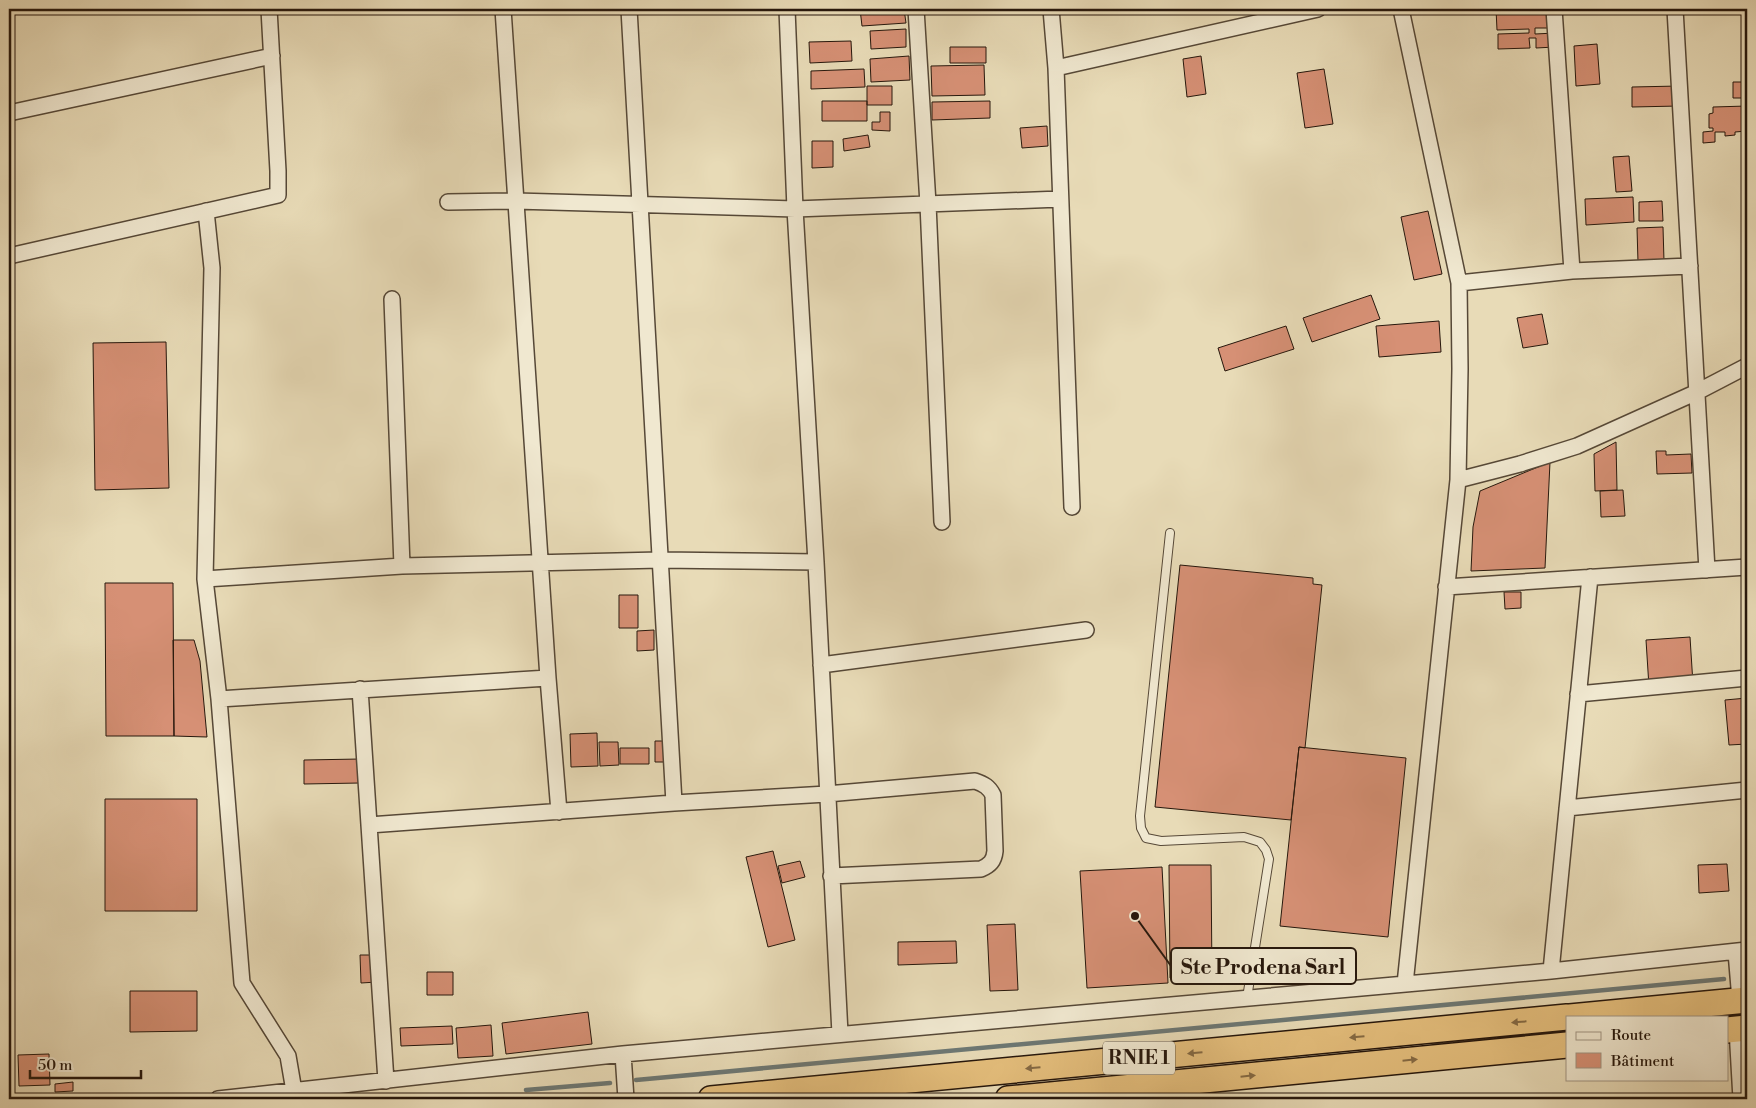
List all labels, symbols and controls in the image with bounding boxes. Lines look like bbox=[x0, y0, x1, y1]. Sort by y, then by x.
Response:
callout: Ste Prodena Sarl bbox=[1171, 948, 1356, 984]
text: Ste Prodena Sarl bbox=[1181, 955, 1345, 981]
legend bbox=[1566, 1016, 1728, 1080]
one-way arrow bbox=[1510, 1018, 1526, 1026]
text: Route bbox=[1611, 1026, 1651, 1045]
one-way arrow bbox=[1349, 1033, 1365, 1041]
road number: RNIE 1 bbox=[1103, 1042, 1175, 1074]
scale bar bbox=[30, 1048, 141, 1080]
one-way arrow bbox=[1187, 1049, 1203, 1057]
text: Bâtiment bbox=[1610, 1052, 1675, 1071]
text: 50 m bbox=[38, 1056, 72, 1075]
one-way arrow bbox=[1402, 1056, 1418, 1064]
one-way arrow bbox=[1025, 1064, 1041, 1072]
one-way arrow bbox=[1240, 1072, 1256, 1080]

